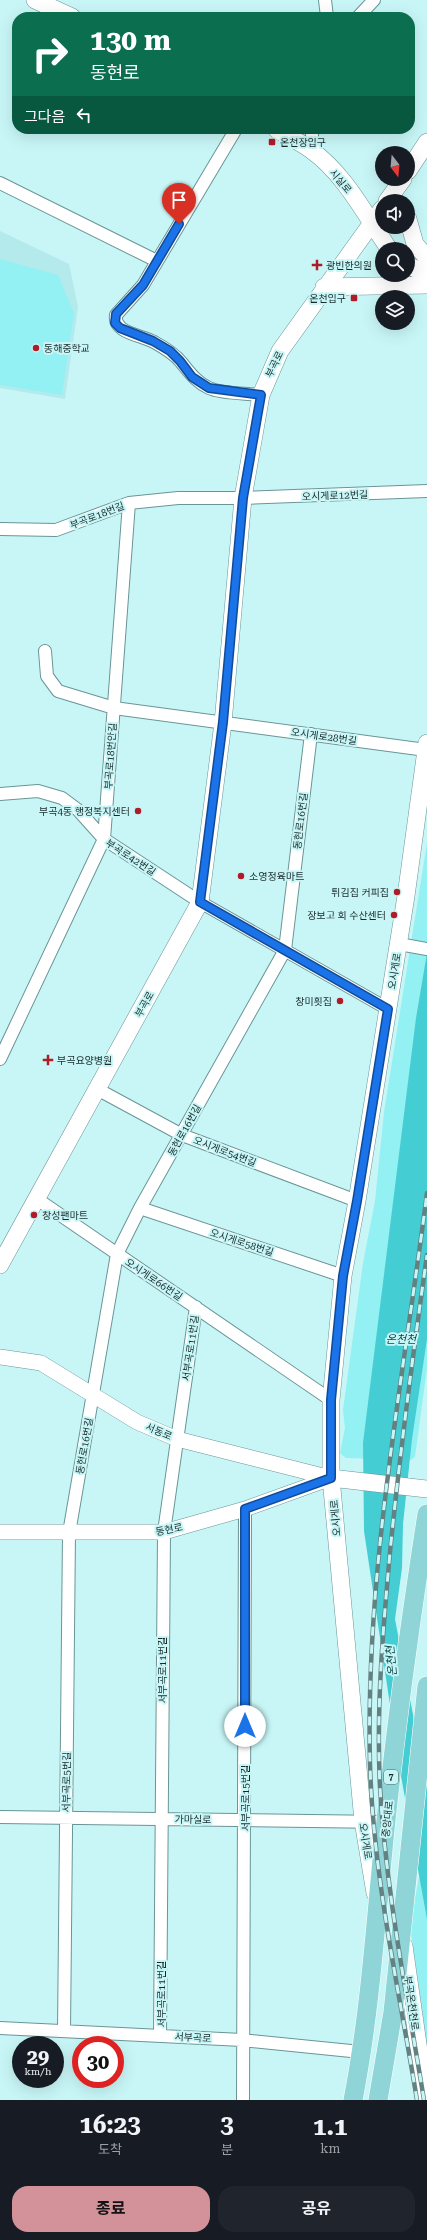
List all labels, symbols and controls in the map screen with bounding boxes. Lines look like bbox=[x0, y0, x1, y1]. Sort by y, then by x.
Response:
text: 130 m bbox=[90, 24, 171, 57]
icon: right bbox=[24, 28, 76, 80]
text: 동현로 bbox=[90, 62, 140, 83]
icon: left bbox=[73, 104, 95, 126]
text: 그다음 bbox=[24, 108, 65, 126]
marker: 온천장입구 bbox=[267, 137, 277, 147]
place label: 온천장입구 bbox=[280, 137, 326, 148]
north arrow bbox=[375, 146, 415, 186]
map controls bbox=[375, 146, 415, 330]
street label: 시실로 bbox=[328, 167, 354, 195]
pin bbox=[162, 183, 196, 224]
icon: arrive bbox=[168, 189, 190, 211]
button: sound bbox=[375, 194, 415, 234]
button: search bbox=[375, 242, 415, 282]
marker: 광빈한의원 bbox=[311, 259, 323, 271]
place label: 광빈한의원 bbox=[326, 260, 372, 271]
button: layers bbox=[375, 290, 415, 330]
place label: 온천입구 bbox=[309, 293, 346, 304]
marker: 온천입구 bbox=[349, 293, 359, 303]
marker: 동해중학교 bbox=[31, 343, 41, 353]
place label: 동해중학교 bbox=[44, 343, 90, 354]
street label: 부곡로 bbox=[263, 349, 285, 379]
street label: 오시게로12번길 bbox=[302, 489, 368, 502]
street label: 부곡로18번길 bbox=[69, 500, 126, 531]
street label: 부곡로18번안길 bbox=[103, 723, 118, 790]
street label: 오시게로28번길 bbox=[290, 726, 358, 747]
street label: 동현로16번길 bbox=[292, 792, 309, 850]
place label: 부곡4동 행정복지센터 bbox=[39, 806, 130, 817]
marker: 부곡4동 행정복지센터 bbox=[133, 806, 143, 816]
street label: 부곡로42번길 bbox=[104, 837, 158, 878]
marker: 소영정육마트 bbox=[236, 871, 246, 881]
place label: 소영정육마트 bbox=[249, 871, 304, 882]
place label: 튀김집 커피집 bbox=[331, 887, 389, 898]
marker: 튀김집 커피집 bbox=[392, 887, 402, 897]
place label: 장보고 회 수산센터 bbox=[307, 910, 386, 921]
marker: 장보고 회 수산센터 bbox=[389, 910, 399, 920]
street label: 오시게로 bbox=[386, 952, 403, 990]
street label: 부곡로 bbox=[133, 990, 156, 1019]
place label: 창미횟집 bbox=[295, 996, 332, 1007]
marker: 창미횟집 bbox=[335, 996, 345, 1006]
marker: 부곡요양병원 bbox=[42, 1054, 54, 1066]
place label: 부곡요양병원 bbox=[57, 1055, 112, 1066]
street label: 동현로16번길 bbox=[166, 1103, 203, 1158]
street label: 오시게로54번길 bbox=[192, 1134, 258, 1169]
marker: 창성팬마트 bbox=[29, 1210, 39, 1220]
place label: 창성팬마트 bbox=[42, 1210, 88, 1221]
street label: 오시게로58번길 bbox=[209, 1227, 275, 1258]
street label: 오시게로66번길 bbox=[123, 1256, 184, 1303]
street label: 서부곡로11번길 bbox=[180, 1314, 201, 1382]
water label: 온천천 bbox=[386, 1333, 418, 1346]
street label: 동현로16번길 bbox=[74, 1417, 95, 1475]
street label: 서동로 bbox=[144, 1421, 174, 1442]
street label: 오시게로 bbox=[328, 1499, 343, 1537]
street label: 동현로 bbox=[154, 1521, 184, 1538]
street label: 서부곡로11번길 bbox=[157, 1637, 168, 1703]
water label: 온천천 bbox=[383, 1643, 400, 1677]
position arrow bbox=[224, 1705, 266, 1747]
street label: 서부곡로5번길 bbox=[60, 1752, 73, 1813]
street label: 서부곡로15번길 bbox=[240, 1765, 251, 1831]
road number: 7 bbox=[384, 1770, 398, 1784]
street label: 중앙대로 bbox=[380, 1800, 395, 1838]
street label: 가마실로 bbox=[174, 1814, 211, 1825]
street label: 오시게로 bbox=[357, 1822, 374, 1860]
street label: 서부곡로11번길 bbox=[156, 1961, 167, 2027]
street label: 부곡온천천로 bbox=[402, 1975, 421, 2031]
street label: 서부곡로 bbox=[174, 2031, 212, 2044]
speed limit sign: 30 bbox=[72, 2036, 124, 2088]
text: 29 bbox=[27, 2045, 49, 2069]
text: km/h bbox=[25, 2066, 51, 2077]
text: 16:23 bbox=[79, 2111, 141, 2139]
text: 3 bbox=[220, 2111, 234, 2139]
text: 1.1 bbox=[313, 2113, 348, 2141]
text: km bbox=[320, 2141, 340, 2156]
text: 도착 bbox=[98, 2142, 122, 2157]
text: 분 bbox=[221, 2142, 233, 2157]
button: 종료 bbox=[12, 2186, 210, 2232]
button: 공유 bbox=[218, 2186, 415, 2232]

